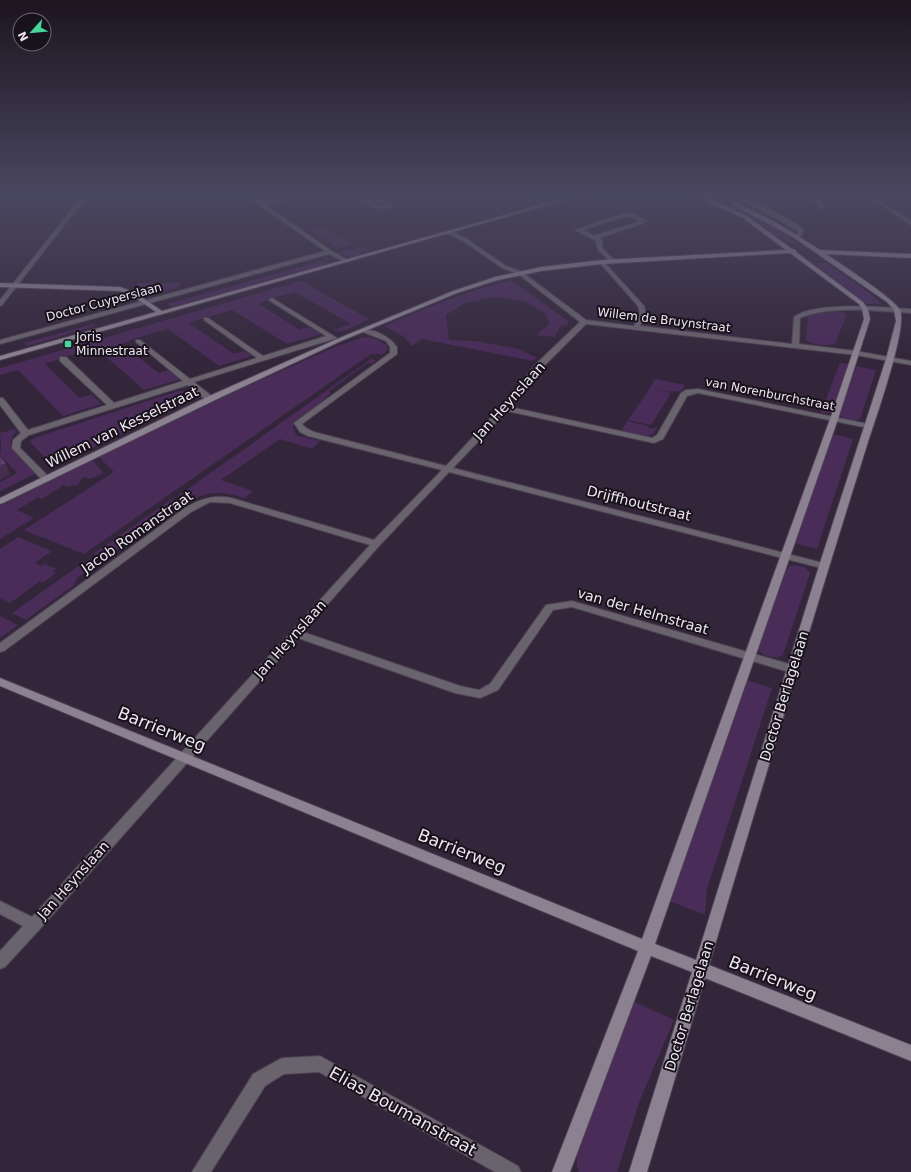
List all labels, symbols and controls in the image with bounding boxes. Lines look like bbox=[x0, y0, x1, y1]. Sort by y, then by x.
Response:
north arrow bbox=[12, 12, 52, 52]
text: N bbox=[16, 29, 31, 43]
street label: Doctor Cuyperslaan bbox=[45, 280, 163, 324]
street label: Willem de Bruynstraat bbox=[597, 305, 732, 335]
place label: Joris Minnestraat bbox=[75, 330, 148, 358]
marker: Joris Minnestraat bbox=[63, 339, 73, 349]
street label: Jan Heynslaan bbox=[469, 359, 548, 444]
street label: van Norenburchstraat bbox=[704, 375, 836, 413]
street label: Willem van Kesselstraat bbox=[43, 383, 201, 471]
street label: Drijffhoutstraat bbox=[585, 482, 693, 524]
street label: Jacob Romanstraat bbox=[77, 487, 196, 577]
street label: van der Helmstraat bbox=[576, 585, 711, 638]
street label: Jan Heynslaan bbox=[250, 597, 329, 682]
street label: Doctor Berlagelaan bbox=[757, 629, 811, 763]
street label: Barrierweg bbox=[115, 702, 209, 756]
street label: Barrierweg bbox=[415, 824, 509, 878]
street label: Jan Heynslaan bbox=[33, 838, 112, 923]
street label: Doctor Berlagelaan bbox=[662, 939, 716, 1073]
street label: Barrierweg bbox=[726, 951, 820, 1005]
street label: Elias Boumanstraat bbox=[326, 1062, 481, 1160]

